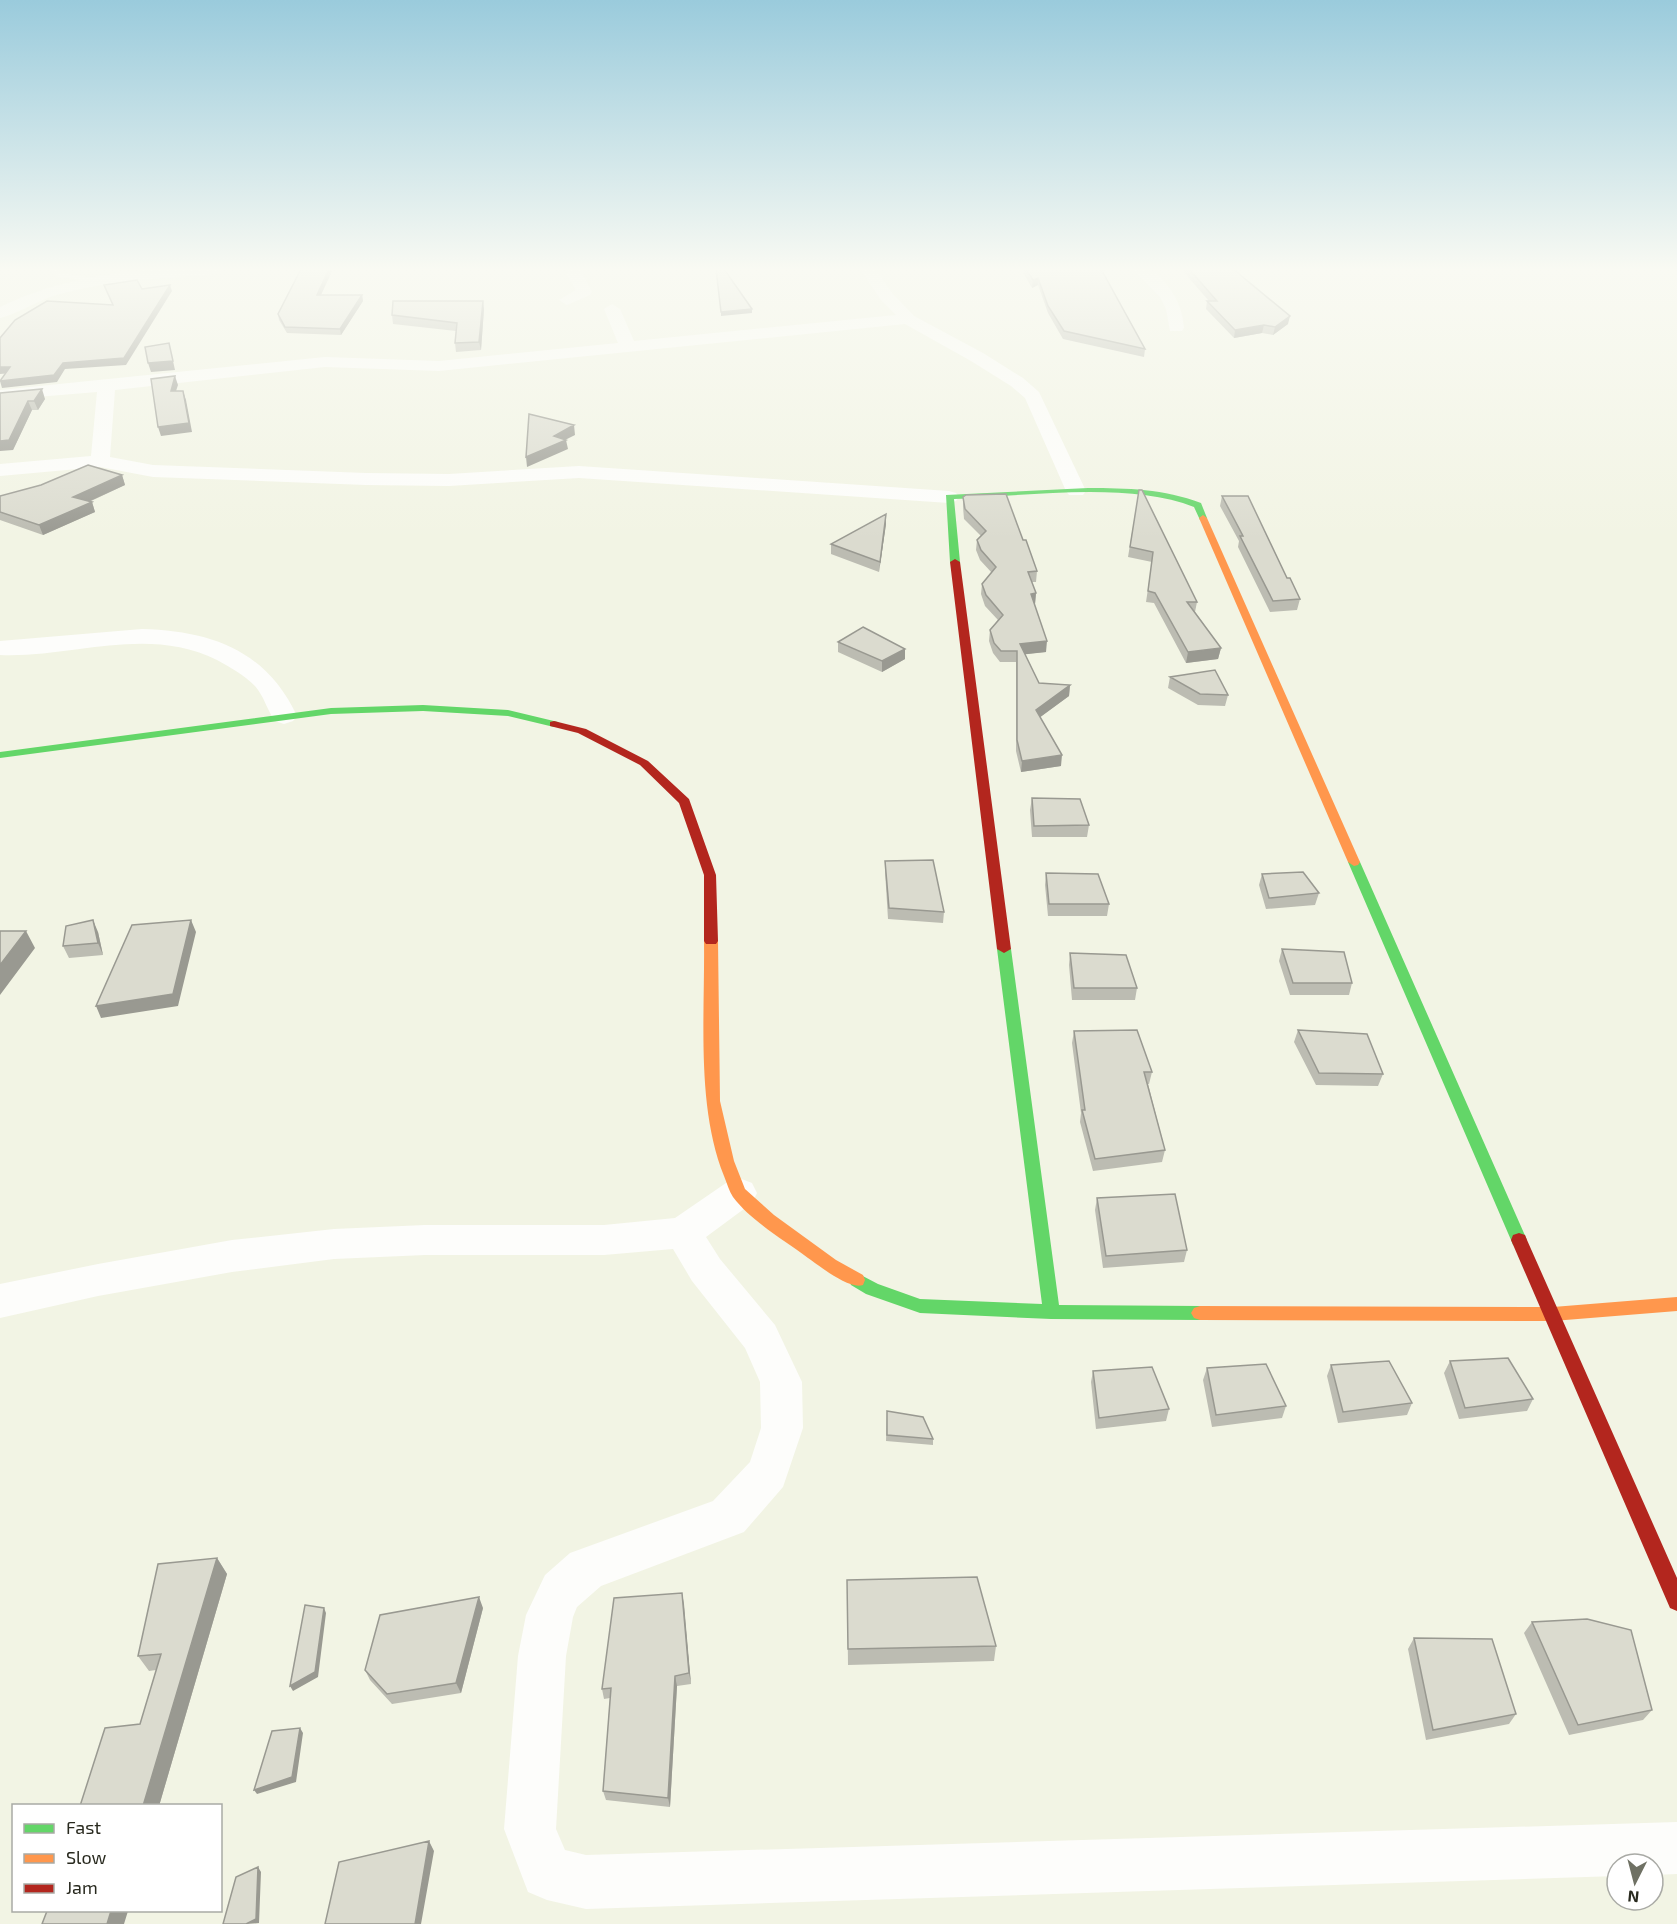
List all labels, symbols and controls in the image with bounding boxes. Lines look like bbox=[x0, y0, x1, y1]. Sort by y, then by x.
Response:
legend bbox=[12, 1804, 222, 1912]
text: Fast bbox=[66, 1816, 101, 1838]
text: Slow bbox=[66, 1846, 107, 1868]
north arrow bbox=[1605, 1852, 1665, 1912]
text: Jam bbox=[66, 1876, 98, 1898]
text: N bbox=[1627, 1887, 1640, 1907]

